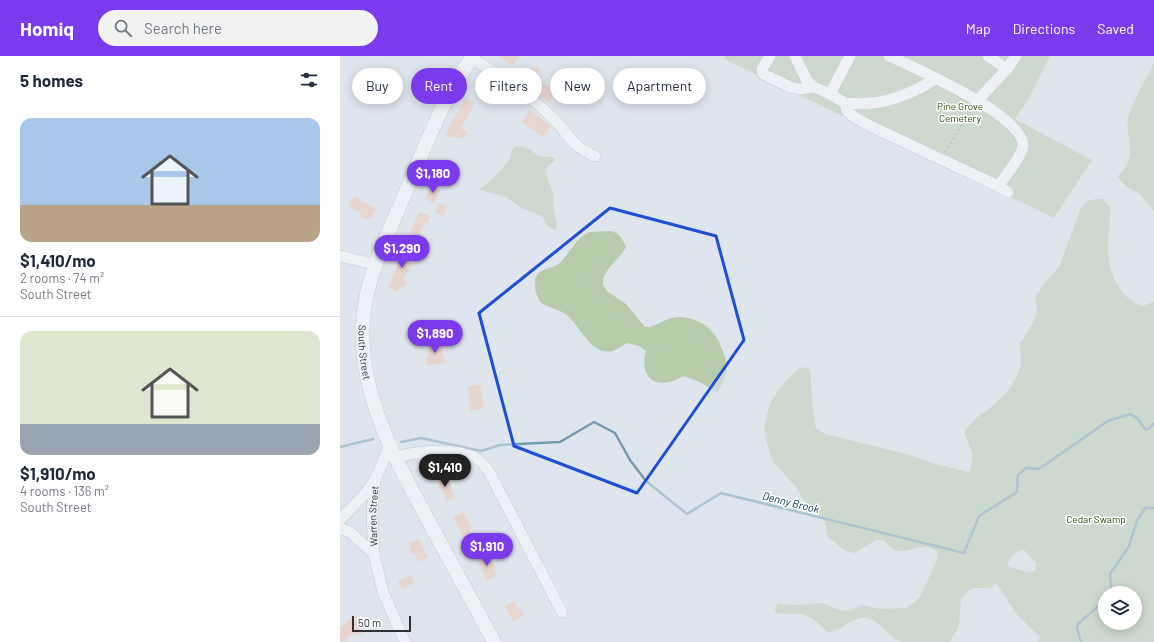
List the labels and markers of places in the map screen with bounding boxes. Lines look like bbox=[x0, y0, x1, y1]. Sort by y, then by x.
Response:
pin: $1,180 bbox=[400, 160, 466, 194]
pin: $1,290 bbox=[369, 235, 435, 269]
pin: $1,890 bbox=[402, 320, 468, 354]
pin: $1,410 bbox=[412, 454, 478, 488]
pin: $1,910 bbox=[454, 533, 520, 567]

